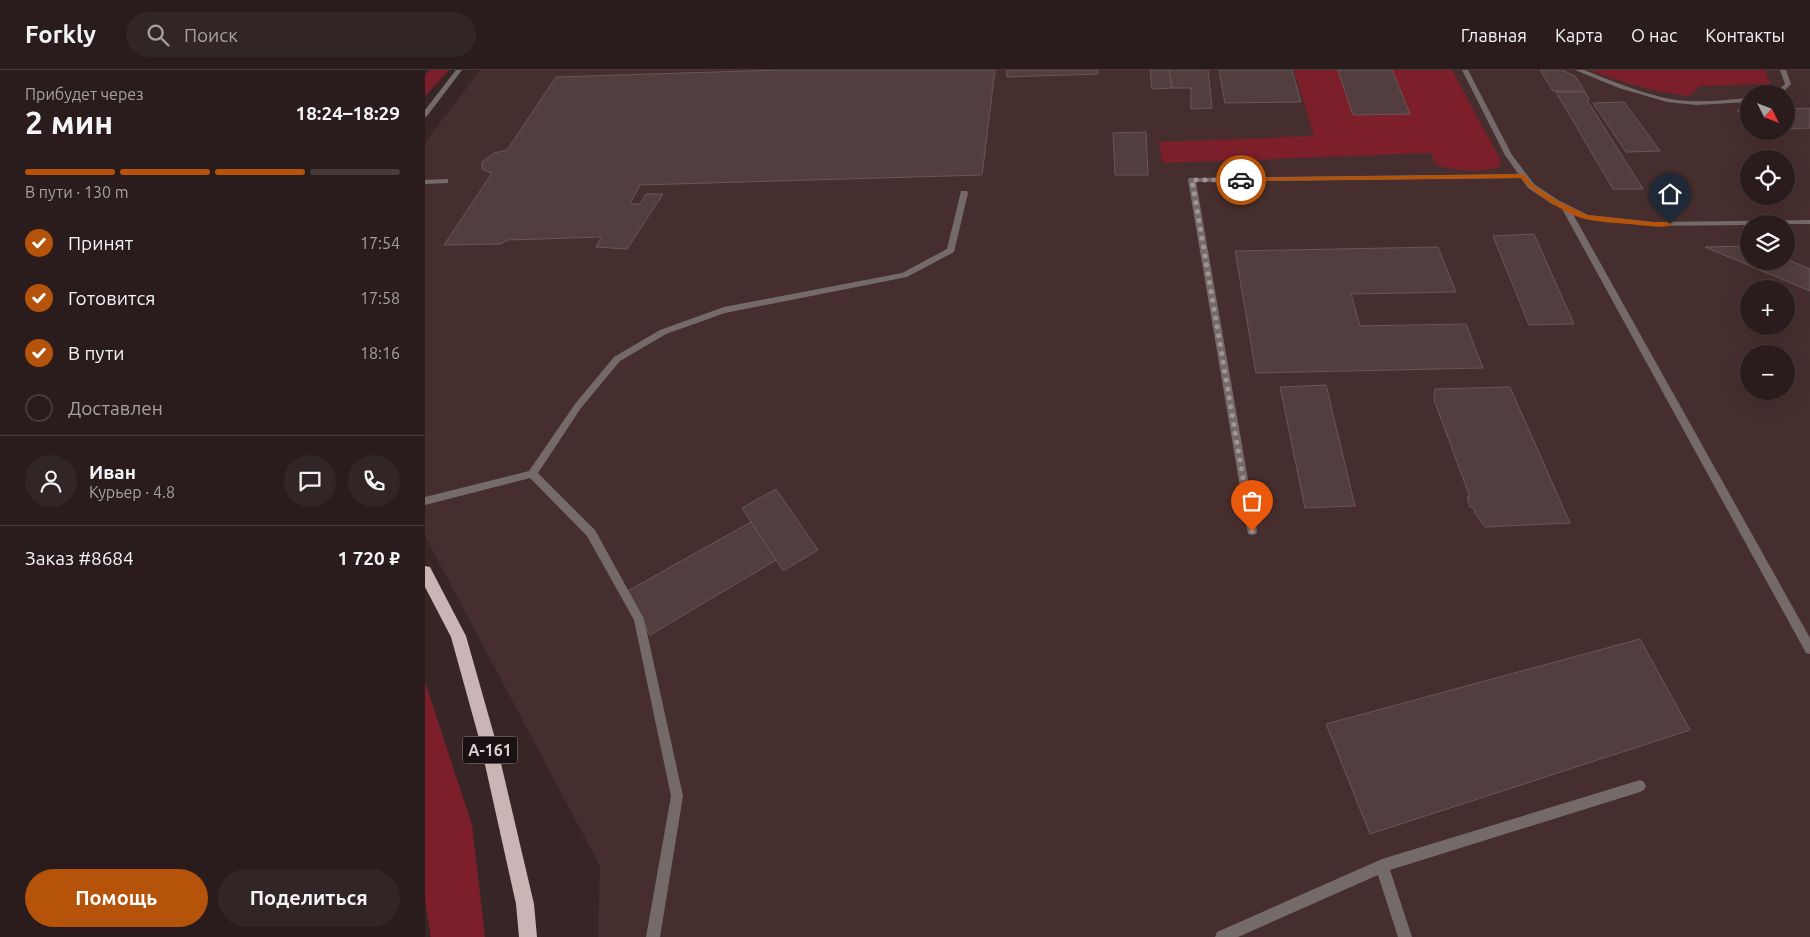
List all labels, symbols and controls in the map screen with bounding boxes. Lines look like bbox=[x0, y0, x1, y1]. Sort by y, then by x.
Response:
search box bbox=[126, 12, 476, 57]
text: Forkly bbox=[25, 21, 96, 48]
icon: search bbox=[144, 21, 172, 49]
text: Поиск bbox=[184, 24, 238, 46]
text: Главная bbox=[1461, 25, 1527, 45]
text: Карта bbox=[1555, 25, 1603, 45]
text: О нас bbox=[1631, 25, 1677, 45]
text: Контакты bbox=[1705, 25, 1785, 45]
text: Прибудет через bbox=[25, 85, 144, 103]
north arrow bbox=[1740, 85, 1795, 140]
map controls bbox=[1740, 85, 1795, 400]
text: 18:24–18:29 bbox=[295, 102, 400, 124]
text: 2 мин bbox=[25, 104, 113, 140]
button: locate bbox=[1740, 150, 1795, 205]
courier bbox=[1216, 155, 1266, 205]
icon: car bbox=[1227, 166, 1255, 194]
pin bbox=[1649, 173, 1691, 224]
icon: home bbox=[1656, 180, 1684, 208]
text: В пути · 130 m bbox=[25, 183, 128, 201]
button: layers bbox=[1740, 215, 1795, 270]
icon: check bbox=[25, 229, 53, 257]
text: Принят bbox=[68, 232, 133, 254]
text: 17:54 bbox=[360, 234, 400, 252]
button: + bbox=[1740, 280, 1795, 335]
icon: check bbox=[25, 284, 53, 312]
text: Готовится bbox=[68, 287, 155, 309]
text: 17:58 bbox=[360, 289, 400, 307]
icon: check bbox=[25, 339, 53, 367]
text: В пути bbox=[68, 342, 125, 364]
text: 18:16 bbox=[360, 344, 400, 362]
button: − bbox=[1740, 345, 1795, 400]
text: Доставлен bbox=[68, 397, 163, 419]
button: person bbox=[25, 455, 77, 507]
button: chat bbox=[284, 455, 336, 507]
button: phone bbox=[348, 455, 400, 507]
text: Иван bbox=[89, 461, 136, 483]
pin bbox=[1231, 480, 1273, 531]
text: Курьер · 4.8 bbox=[89, 483, 175, 501]
icon: bag bbox=[1238, 487, 1266, 515]
text: Заказ #8684 bbox=[25, 547, 134, 569]
text: 1 720 ₽ bbox=[337, 547, 400, 569]
road number: А-161 bbox=[463, 736, 517, 764]
button: Помощь bbox=[25, 869, 208, 927]
button: Поделиться bbox=[218, 869, 400, 927]

